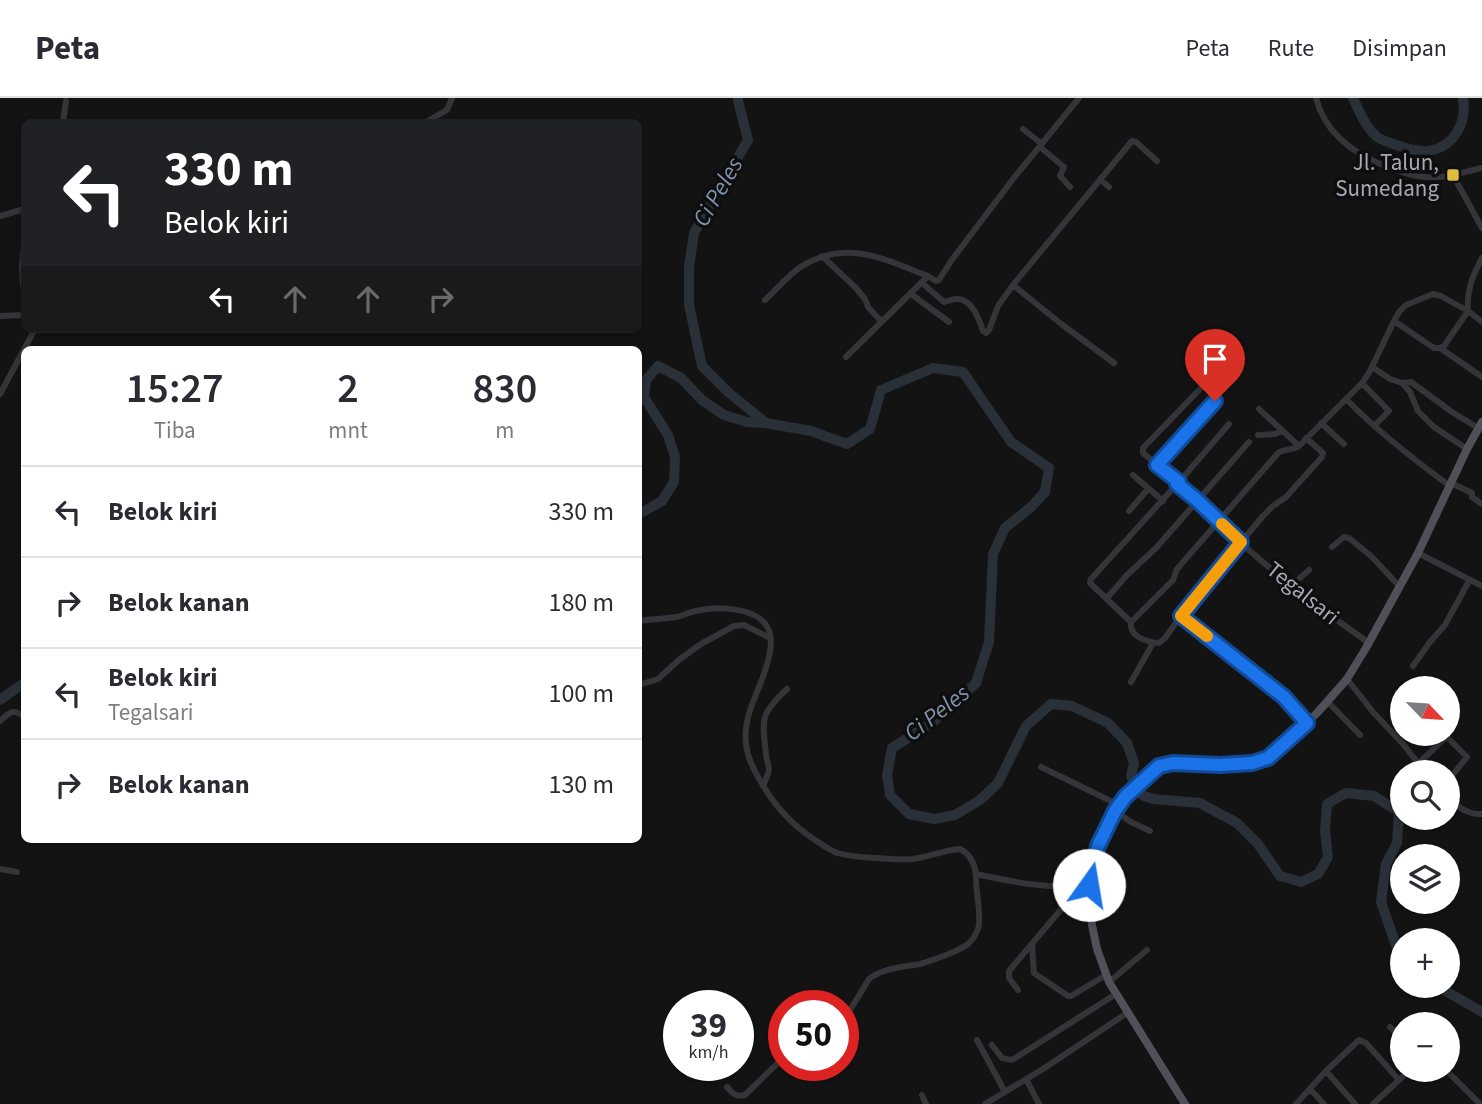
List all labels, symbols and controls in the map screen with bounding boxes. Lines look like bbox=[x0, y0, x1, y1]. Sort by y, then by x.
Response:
text: Peta bbox=[35, 25, 100, 72]
text: Peta bbox=[1185, 31, 1230, 66]
text: Rute bbox=[1268, 31, 1314, 66]
text: Disimpan bbox=[1352, 31, 1447, 66]
text: 330 m bbox=[164, 135, 293, 205]
place label: Jl. Talun, Sumedang bbox=[1335, 146, 1439, 205]
icon: left bbox=[49, 147, 140, 238]
water label: Ci Peles bbox=[684, 150, 752, 233]
marker: Jl. Talun, Sumedang bbox=[1445, 167, 1461, 183]
text: Belok kiri bbox=[164, 200, 289, 246]
icon: left bbox=[203, 280, 241, 318]
icon: ahead bbox=[276, 280, 314, 318]
icon: ahead bbox=[349, 280, 387, 318]
icon: right bbox=[422, 280, 460, 318]
pin bbox=[1185, 329, 1245, 401]
icon: arrive bbox=[1196, 340, 1234, 378]
text: 15:27 bbox=[126, 359, 224, 419]
text: 2 bbox=[337, 359, 359, 419]
text: 830 bbox=[473, 359, 537, 419]
text: Tiba bbox=[154, 414, 196, 447]
text: mnt bbox=[328, 414, 368, 447]
text: m bbox=[495, 414, 514, 447]
icon: left bbox=[49, 493, 87, 531]
text: Belok kiri bbox=[108, 493, 217, 530]
text: 330 m bbox=[548, 493, 614, 530]
street label: Tegalsari bbox=[1259, 553, 1347, 633]
icon: right bbox=[49, 584, 87, 622]
text: Belok kanan bbox=[108, 584, 250, 621]
text: 180 m bbox=[548, 584, 614, 621]
text: Belok kiri bbox=[108, 659, 217, 696]
icon: left bbox=[49, 675, 87, 713]
text: 100 m bbox=[548, 675, 614, 712]
water label: Ci Peles bbox=[897, 676, 978, 750]
north arrow bbox=[1390, 676, 1460, 746]
map controls bbox=[1390, 676, 1460, 1082]
text: Tegalsari bbox=[108, 696, 194, 729]
button: search bbox=[1390, 760, 1460, 830]
icon: right bbox=[49, 766, 87, 804]
text: Belok kanan bbox=[108, 766, 250, 803]
text: 130 m bbox=[548, 766, 614, 803]
button: layers bbox=[1390, 844, 1460, 914]
position arrow bbox=[1052, 848, 1126, 922]
button: + bbox=[1390, 928, 1460, 998]
speed limit sign: 50 bbox=[768, 990, 859, 1081]
text: 39 bbox=[690, 1001, 727, 1051]
button: − bbox=[1390, 1012, 1460, 1082]
text: km/h bbox=[689, 1040, 728, 1065]

